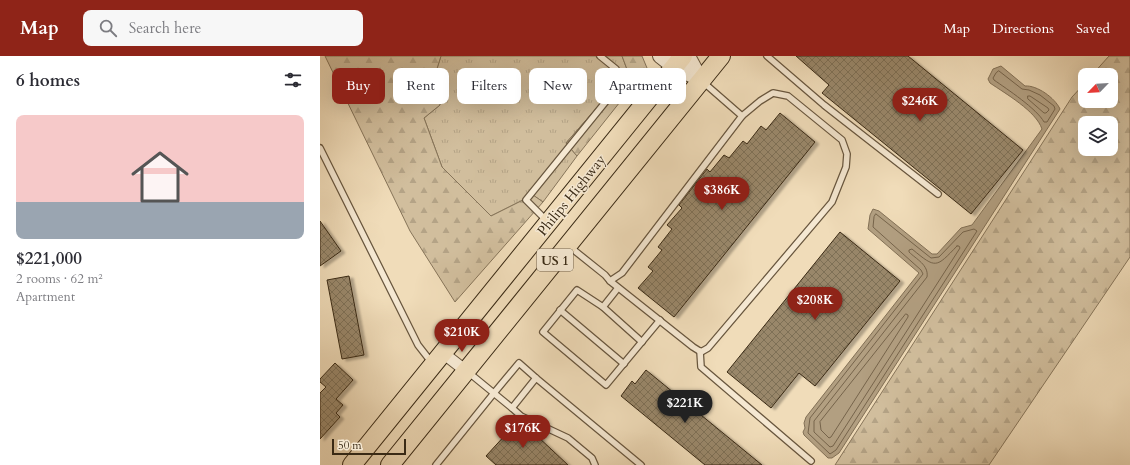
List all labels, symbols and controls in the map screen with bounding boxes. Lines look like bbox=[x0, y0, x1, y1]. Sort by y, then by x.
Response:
search box bbox=[83, 10, 363, 46]
text: Map bbox=[20, 15, 59, 41]
icon: search bbox=[97, 17, 119, 39]
text: Search here bbox=[129, 18, 201, 38]
text: Map bbox=[944, 19, 970, 38]
text: Directions bbox=[992, 19, 1054, 38]
text: Saved bbox=[1076, 19, 1110, 38]
chip: Buy bbox=[332, 68, 385, 104]
chip: Rent bbox=[393, 68, 449, 104]
chip: Filters bbox=[457, 68, 521, 104]
chip: New bbox=[529, 68, 587, 104]
chip: Apartment bbox=[595, 68, 686, 104]
north arrow bbox=[1078, 68, 1118, 108]
map controls bbox=[1078, 68, 1118, 156]
text: 6 homes bbox=[16, 69, 80, 92]
icon: filters bbox=[282, 69, 304, 91]
pin: $246K bbox=[892, 88, 948, 122]
text: $246K bbox=[901, 92, 939, 110]
button: layers bbox=[1078, 116, 1118, 156]
icon: home bbox=[124, 141, 196, 213]
street label: Philips Highway bbox=[533, 150, 610, 240]
pin: $386K bbox=[694, 177, 750, 211]
text: $386K bbox=[703, 181, 741, 199]
text: $221,000 bbox=[16, 247, 82, 270]
road number: US 1 bbox=[537, 249, 573, 271]
text: 2 rooms · 62 m² bbox=[16, 270, 103, 288]
pin: $208K bbox=[787, 287, 843, 321]
text: Apartment bbox=[16, 288, 75, 306]
text: $208K bbox=[796, 291, 834, 309]
pin: $210K bbox=[434, 319, 490, 353]
text: $210K bbox=[443, 323, 481, 341]
pin: $221K bbox=[657, 390, 713, 424]
text: $221K bbox=[666, 394, 704, 412]
pin: $176K bbox=[495, 415, 551, 449]
text: $176K bbox=[504, 419, 542, 437]
scale bar bbox=[332, 437, 406, 456]
text: 50 m bbox=[338, 438, 362, 453]

